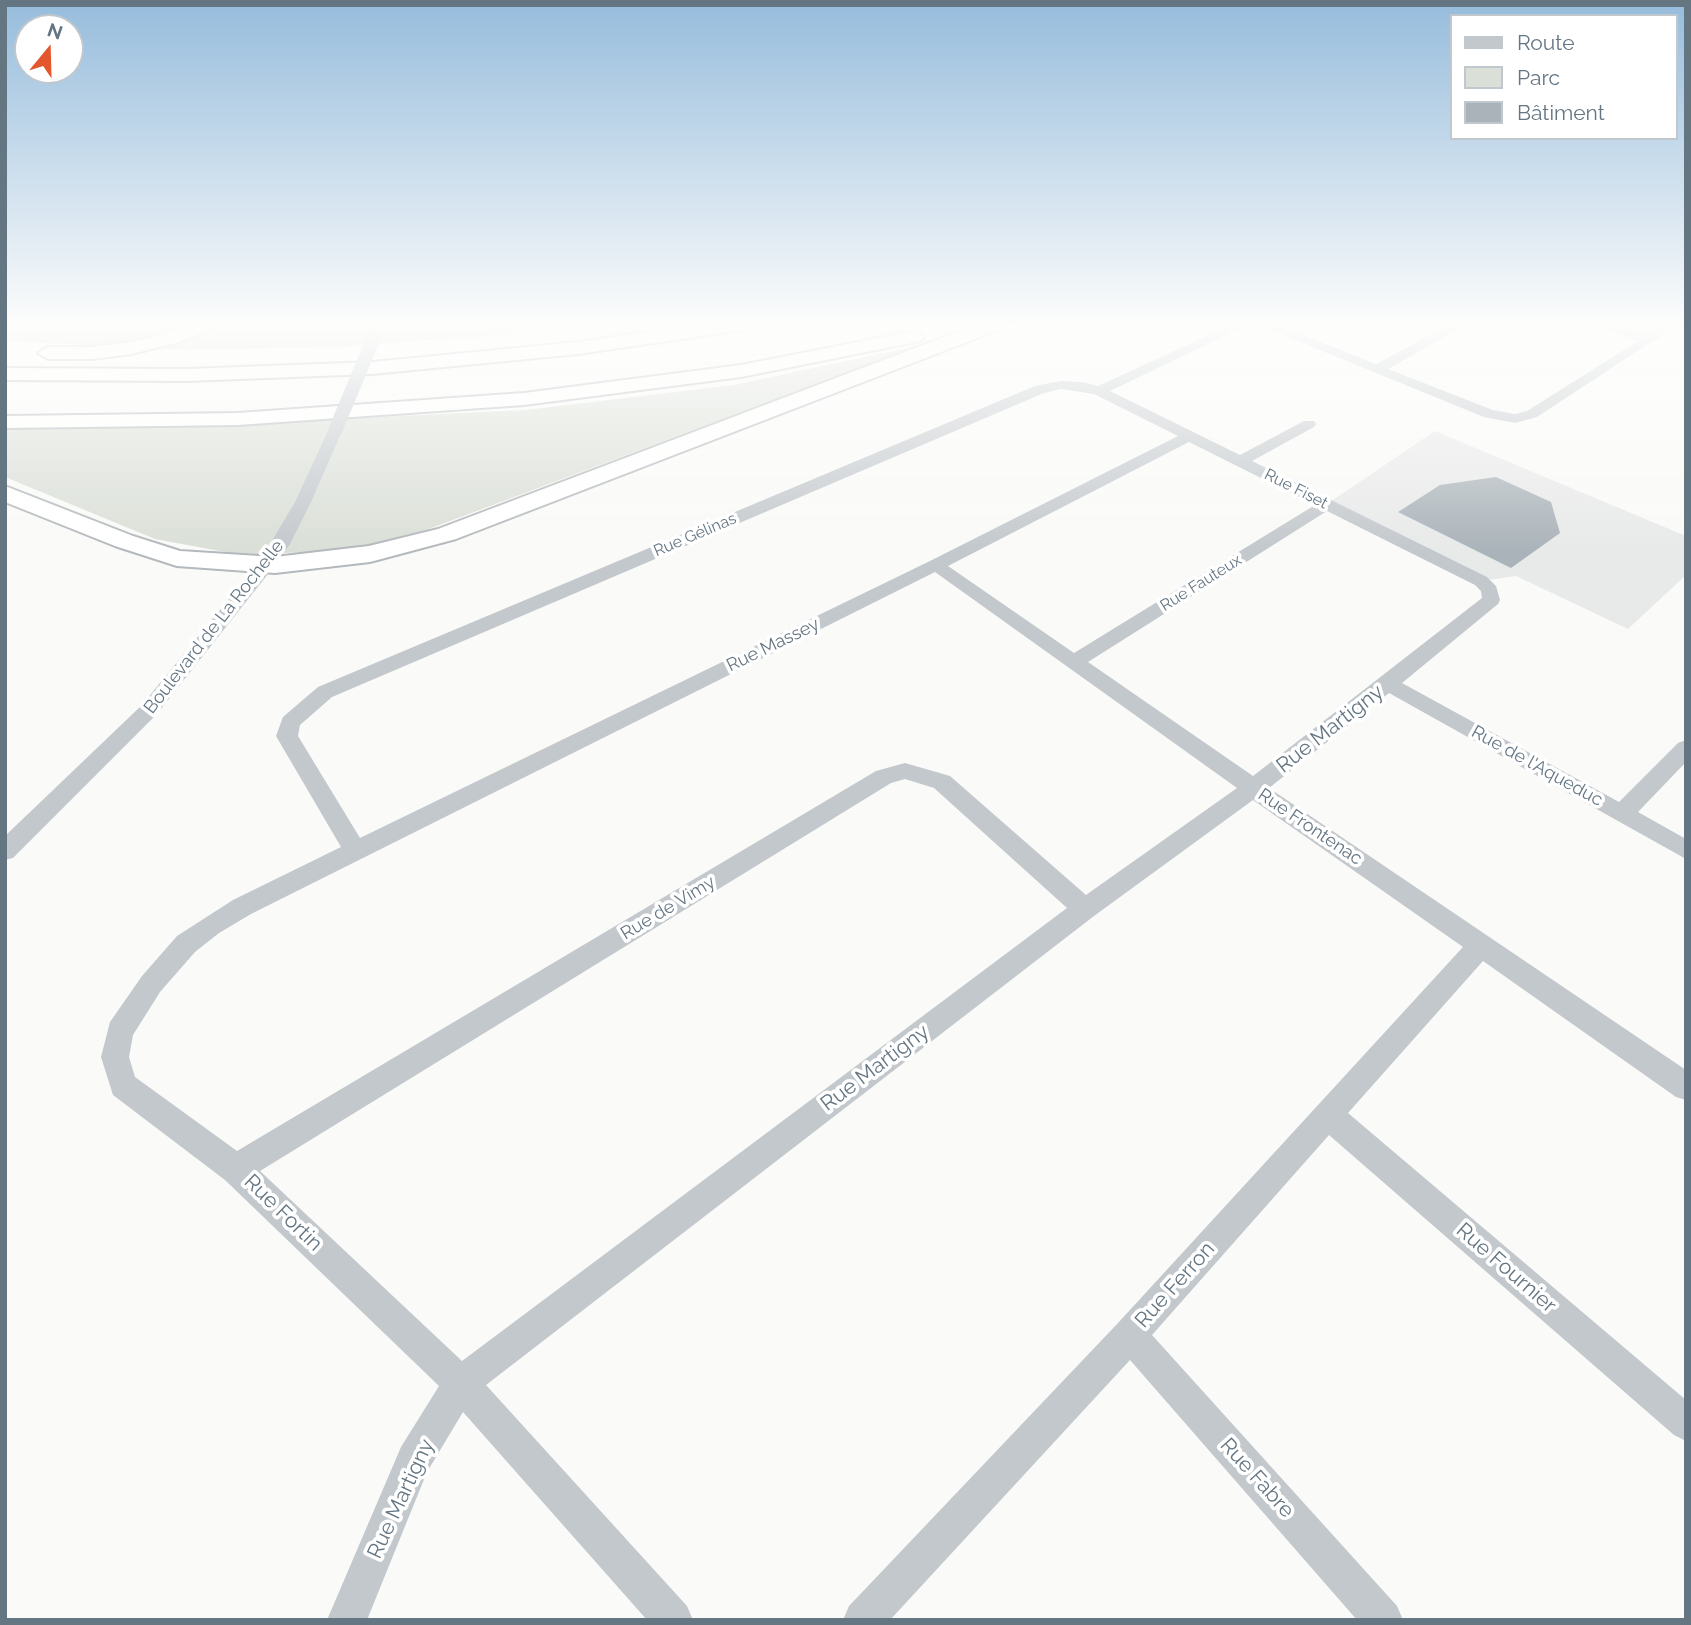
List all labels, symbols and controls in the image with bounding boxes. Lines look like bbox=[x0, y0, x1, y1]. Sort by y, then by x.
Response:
north arrow bbox=[14, 14, 84, 84]
legend bbox=[1450, 14, 1677, 140]
text: N bbox=[45, 18, 66, 44]
text: Route bbox=[1517, 30, 1575, 55]
text: Parc bbox=[1517, 65, 1560, 90]
text: Bâtiment bbox=[1517, 100, 1605, 125]
street label: Rue Fiset bbox=[1261, 465, 1331, 513]
street label: Rue Gélinas bbox=[651, 509, 739, 561]
street label: Boulevard de La Rochelle bbox=[140, 536, 288, 718]
street label: Rue Fauteux bbox=[1157, 550, 1245, 616]
street label: Rue Massey bbox=[723, 613, 823, 677]
street label: Rue Martigny bbox=[1271, 679, 1389, 779]
street label: Rue de l'Aqueduc bbox=[1468, 721, 1606, 811]
street label: Rue Frontenac bbox=[1254, 784, 1366, 870]
street label: Rue de Vimy bbox=[617, 871, 719, 945]
street label: Rue Martigny bbox=[816, 1019, 934, 1117]
street label: Rue Fortin bbox=[239, 1170, 327, 1256]
street label: Rue Fournier bbox=[1451, 1218, 1561, 1318]
street label: Rue Ferron bbox=[1130, 1237, 1220, 1333]
street label: Rue Fabre bbox=[1215, 1433, 1299, 1523]
street label: Rue Martigny bbox=[362, 1435, 440, 1563]

